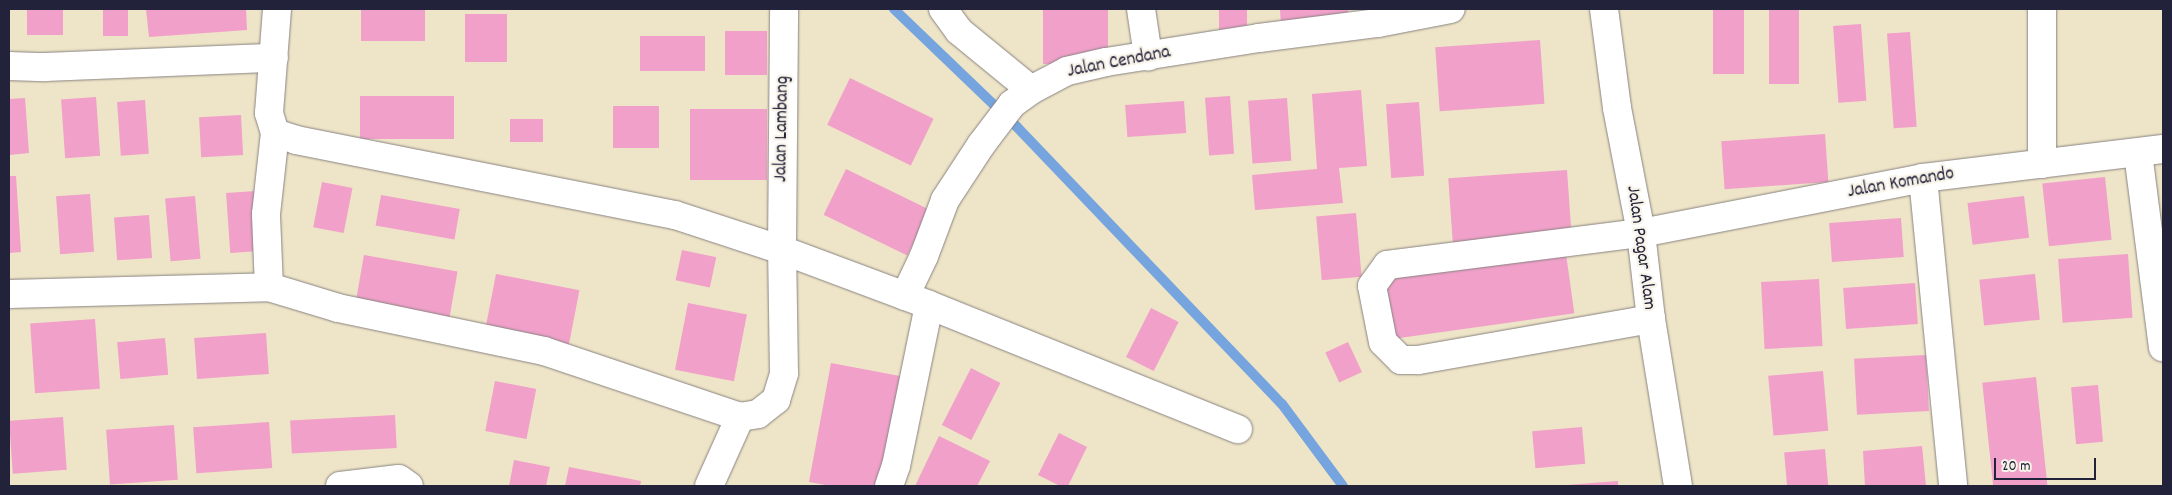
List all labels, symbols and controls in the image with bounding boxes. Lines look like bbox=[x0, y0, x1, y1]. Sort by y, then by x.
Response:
street label: Jalan Cendana bbox=[1066, 42, 1172, 84]
street label: Jalan Lambang bbox=[771, 76, 795, 182]
street label: Jalan Komando bbox=[1846, 163, 1956, 205]
street label: Jalan Pagar Alam bbox=[1620, 184, 1660, 312]
scale bar bbox=[1997, 448, 2100, 480]
text: 20 m bbox=[2002, 456, 2030, 478]

